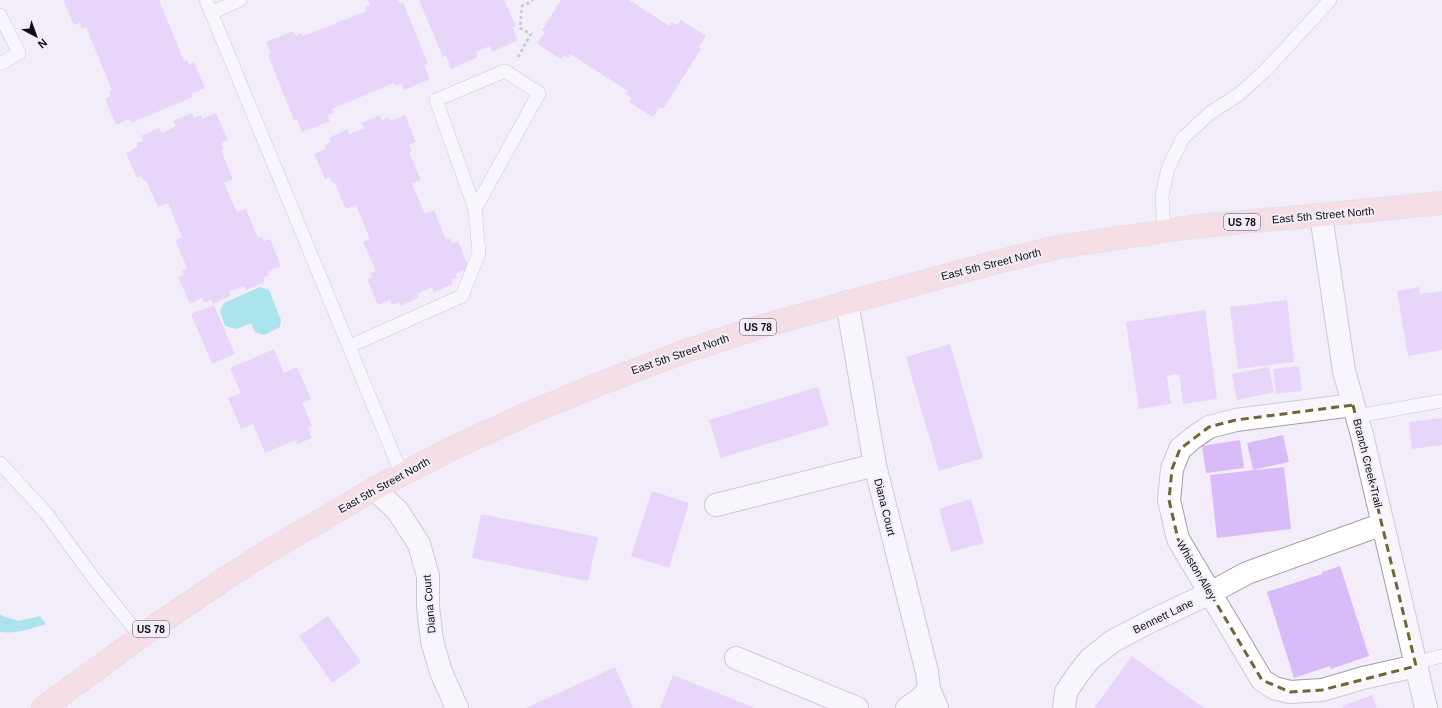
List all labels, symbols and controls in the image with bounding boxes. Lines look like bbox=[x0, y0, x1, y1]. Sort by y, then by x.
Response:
north arrow bbox=[16, 16, 56, 56]
text: N bbox=[36, 36, 49, 51]
street label: East 5th Street North bbox=[1271, 205, 1375, 225]
road number: US 78 bbox=[1224, 214, 1260, 230]
street label: East 5th Street North bbox=[940, 246, 1042, 282]
road number: US 78 bbox=[740, 319, 776, 335]
street label: East 5th Street North bbox=[629, 332, 731, 376]
street label: Branch Creek Trail bbox=[1351, 417, 1385, 509]
street label: East 5th Street North bbox=[336, 455, 432, 515]
street label: Diana Court bbox=[872, 477, 898, 537]
street label: Whiston Alley bbox=[1175, 539, 1219, 602]
street label: Diana Court bbox=[420, 574, 438, 634]
street label: Bennett Lane bbox=[1131, 596, 1195, 636]
road number: US 78 bbox=[133, 621, 169, 637]

